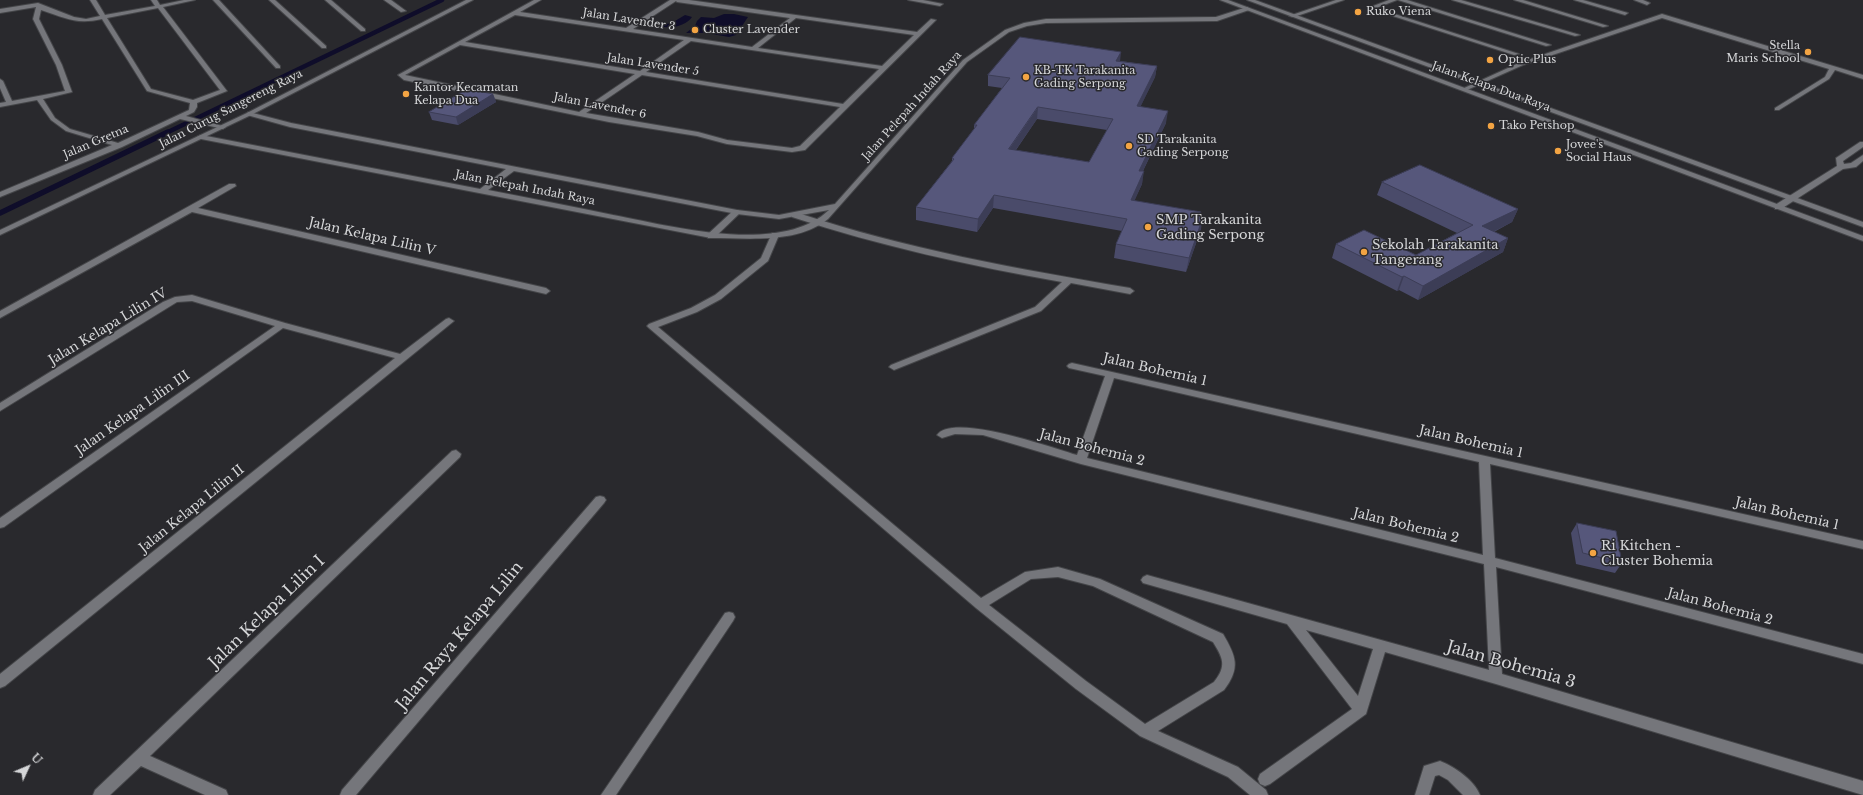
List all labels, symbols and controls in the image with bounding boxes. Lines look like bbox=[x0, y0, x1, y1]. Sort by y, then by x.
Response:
place label: Ruko Viena bbox=[1366, 5, 1431, 19]
street label: Jalan Lavender 3 bbox=[582, 6, 676, 34]
marker: Ruko Viena bbox=[1353, 7, 1363, 17]
place label: Cluster Lavender bbox=[703, 23, 800, 37]
marker: Cluster Lavender bbox=[690, 25, 700, 35]
place label: Stella Maris School bbox=[1726, 39, 1800, 65]
marker: Stella Maris School bbox=[1803, 47, 1813, 57]
street label: Jalan Pelepah Indah Raya bbox=[860, 49, 964, 163]
street label: Jalan Lavender 5 bbox=[606, 51, 700, 79]
place label: Optic Plus bbox=[1498, 53, 1556, 67]
marker: Optic Plus bbox=[1485, 55, 1495, 65]
street label: Jalan Kelapa Dua Raya bbox=[1430, 59, 1552, 115]
place label: KB-TK Tarakanita Gading Serpong bbox=[1034, 64, 1135, 90]
street label: Jalan Curug Sangereng Raya bbox=[157, 67, 305, 151]
marker: KB-TK Tarakanita Gading Serpong bbox=[1021, 72, 1031, 82]
place label: Kantor Kecamatan Kelapa Dua bbox=[414, 81, 518, 107]
marker: Kantor Kecamatan Kelapa Dua bbox=[401, 89, 411, 99]
street label: Jalan Lavender 6 bbox=[553, 91, 647, 121]
place label: Tako Petshop bbox=[1499, 119, 1574, 133]
marker: Tako Petshop bbox=[1486, 121, 1496, 131]
street label: Jalan Gretna bbox=[62, 122, 130, 162]
place label: SD Tarakanita Gading Serpong bbox=[1137, 133, 1229, 159]
place label: Jovee's Social Haus bbox=[1566, 138, 1631, 164]
marker: SD Tarakanita Gading Serpong bbox=[1124, 141, 1134, 151]
marker: Jovee's Social Haus bbox=[1553, 146, 1563, 156]
street label: Jalan Pelepah Indah Raya bbox=[454, 168, 596, 208]
place label: SMP Tarakanita Gading Serpong bbox=[1156, 212, 1264, 243]
street label: Jalan Kelapa Lilin V bbox=[307, 215, 437, 259]
marker: SMP Tarakanita Gading Serpong bbox=[1143, 222, 1153, 232]
place label: Sekolah Tarakanita Tangerang bbox=[1372, 237, 1498, 268]
marker: Sekolah Tarakanita Tangerang bbox=[1359, 247, 1369, 257]
street label: Jalan Kelapa Lilin IV bbox=[46, 285, 170, 369]
street label: Jalan Bohemia 1 bbox=[1102, 350, 1208, 390]
street label: Jalan Kelapa Lilin III bbox=[73, 368, 193, 458]
street label: Jalan Bohemia 1 bbox=[1418, 422, 1524, 462]
street label: Jalan Bohemia 2 bbox=[1038, 426, 1146, 470]
street label: Jalan Kelapa Lilin II bbox=[136, 462, 248, 556]
street label: Jalan Bohemia 1 bbox=[1734, 494, 1840, 534]
street label: Jalan Bohemia 2 bbox=[1352, 505, 1460, 547]
place label: Ri Kitchen - Cluster Bohemia bbox=[1601, 538, 1713, 569]
marker: Ri Kitchen - Cluster Bohemia bbox=[1588, 548, 1598, 558]
street label: Jalan Kelapa Lilin I bbox=[205, 552, 329, 672]
street label: Jalan Raya Kelapa Lilin bbox=[392, 558, 528, 714]
street label: Jalan Bohemia 2 bbox=[1666, 585, 1774, 629]
street label: Jalan Bohemia 3 bbox=[1444, 637, 1578, 693]
north arrow bbox=[8, 747, 48, 787]
text: U bbox=[28, 750, 45, 767]

